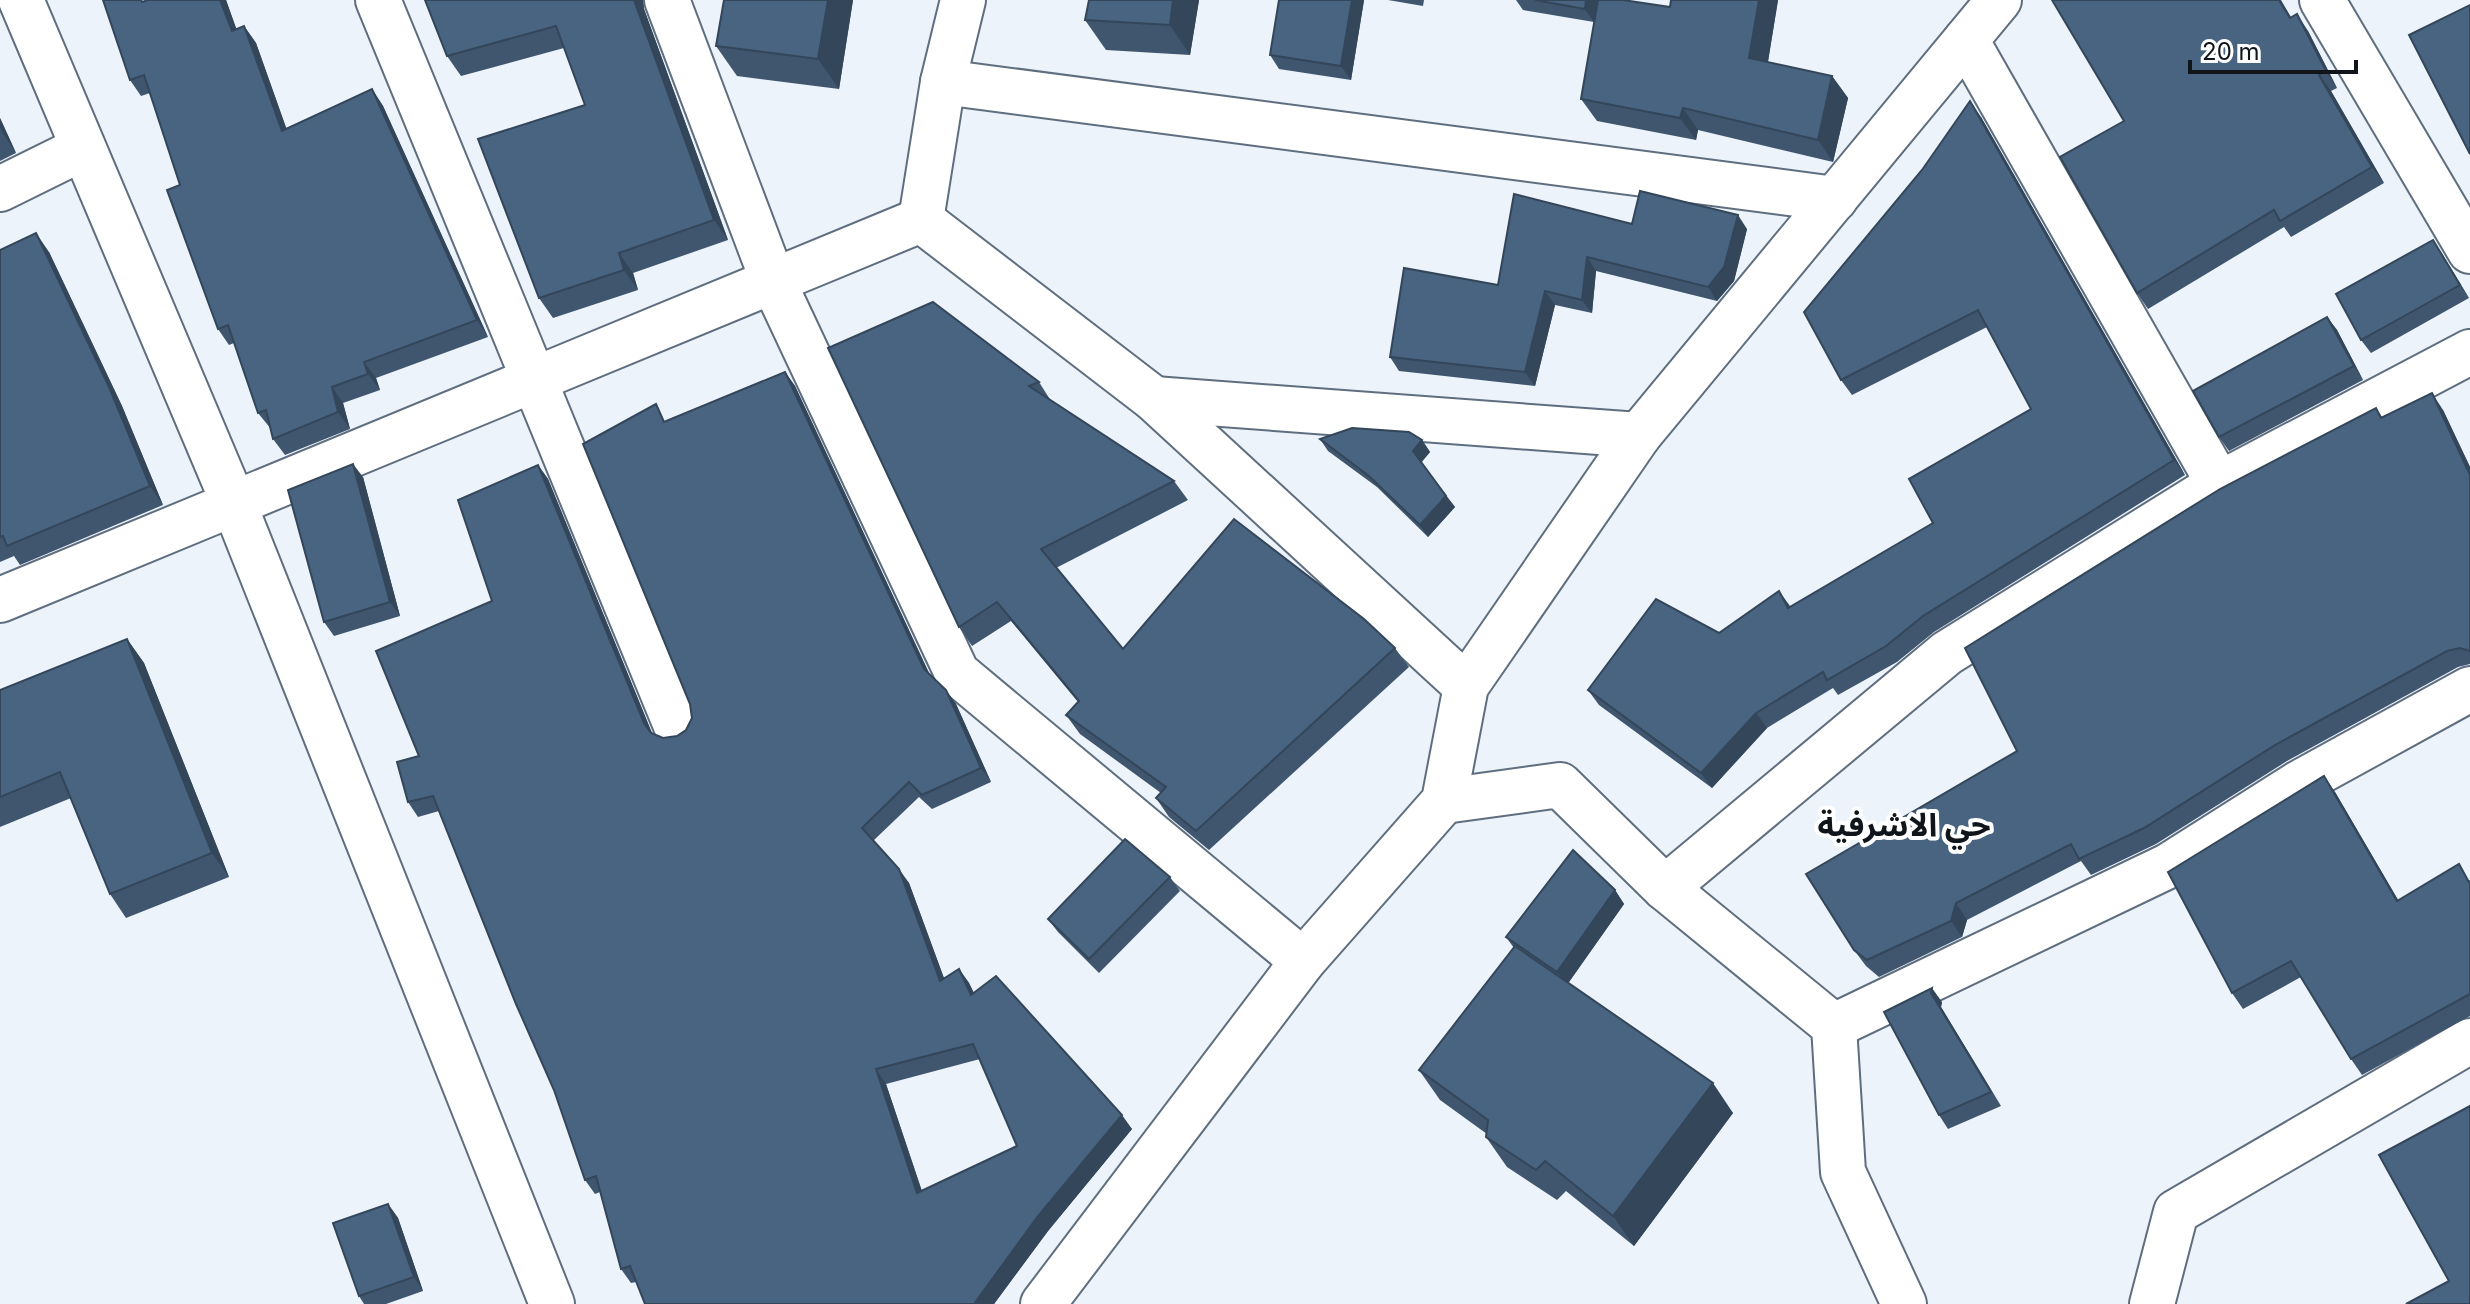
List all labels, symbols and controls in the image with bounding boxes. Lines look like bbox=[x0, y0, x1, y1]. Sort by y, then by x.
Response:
scale bar bbox=[2190, 24, 2356, 74]
text: 20 m bbox=[2202, 37, 2260, 66]
district label: حي الاشرفية bbox=[1817, 805, 1991, 850]

